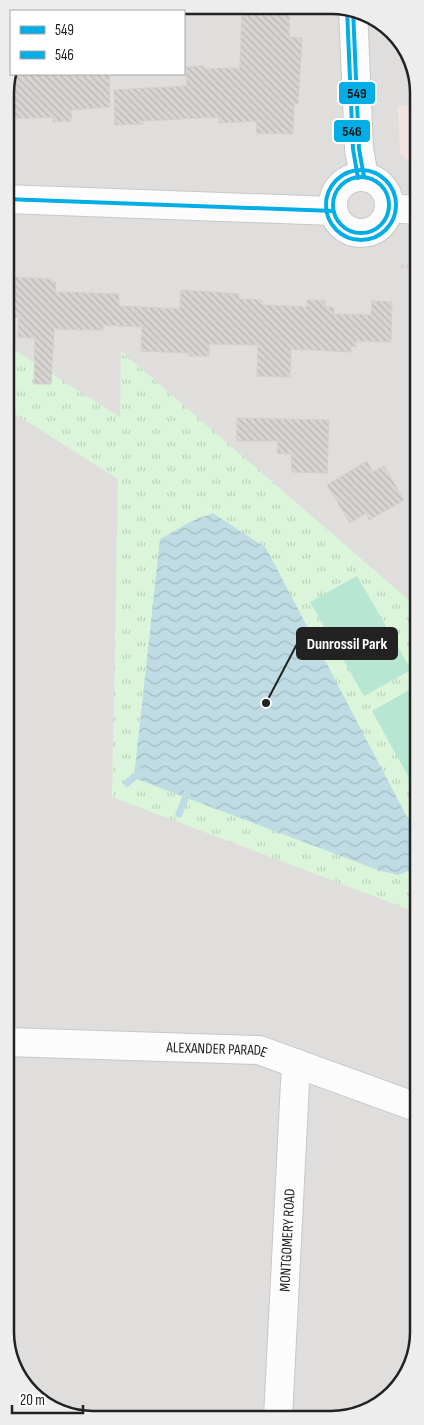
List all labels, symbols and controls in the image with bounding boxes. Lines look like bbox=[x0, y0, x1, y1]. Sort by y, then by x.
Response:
legend bbox=[10, 10, 185, 75]
text: 549 bbox=[55, 21, 74, 40]
text: 546 bbox=[55, 46, 74, 65]
line badge: 549 bbox=[338, 81, 376, 105]
text: 549 bbox=[347, 85, 367, 102]
line badge: 546 bbox=[333, 119, 371, 143]
text: 546 bbox=[342, 123, 362, 140]
callout: Dunrossil Park bbox=[297, 628, 397, 659]
text: Dunrossil Park bbox=[307, 635, 388, 654]
street label: ALEXANDER PARADE bbox=[165, 1038, 270, 1062]
street label: MONTGOMERY ROAD bbox=[275, 1188, 300, 1292]
scale bar bbox=[12, 1382, 84, 1414]
text: 20 m bbox=[20, 1391, 45, 1410]

